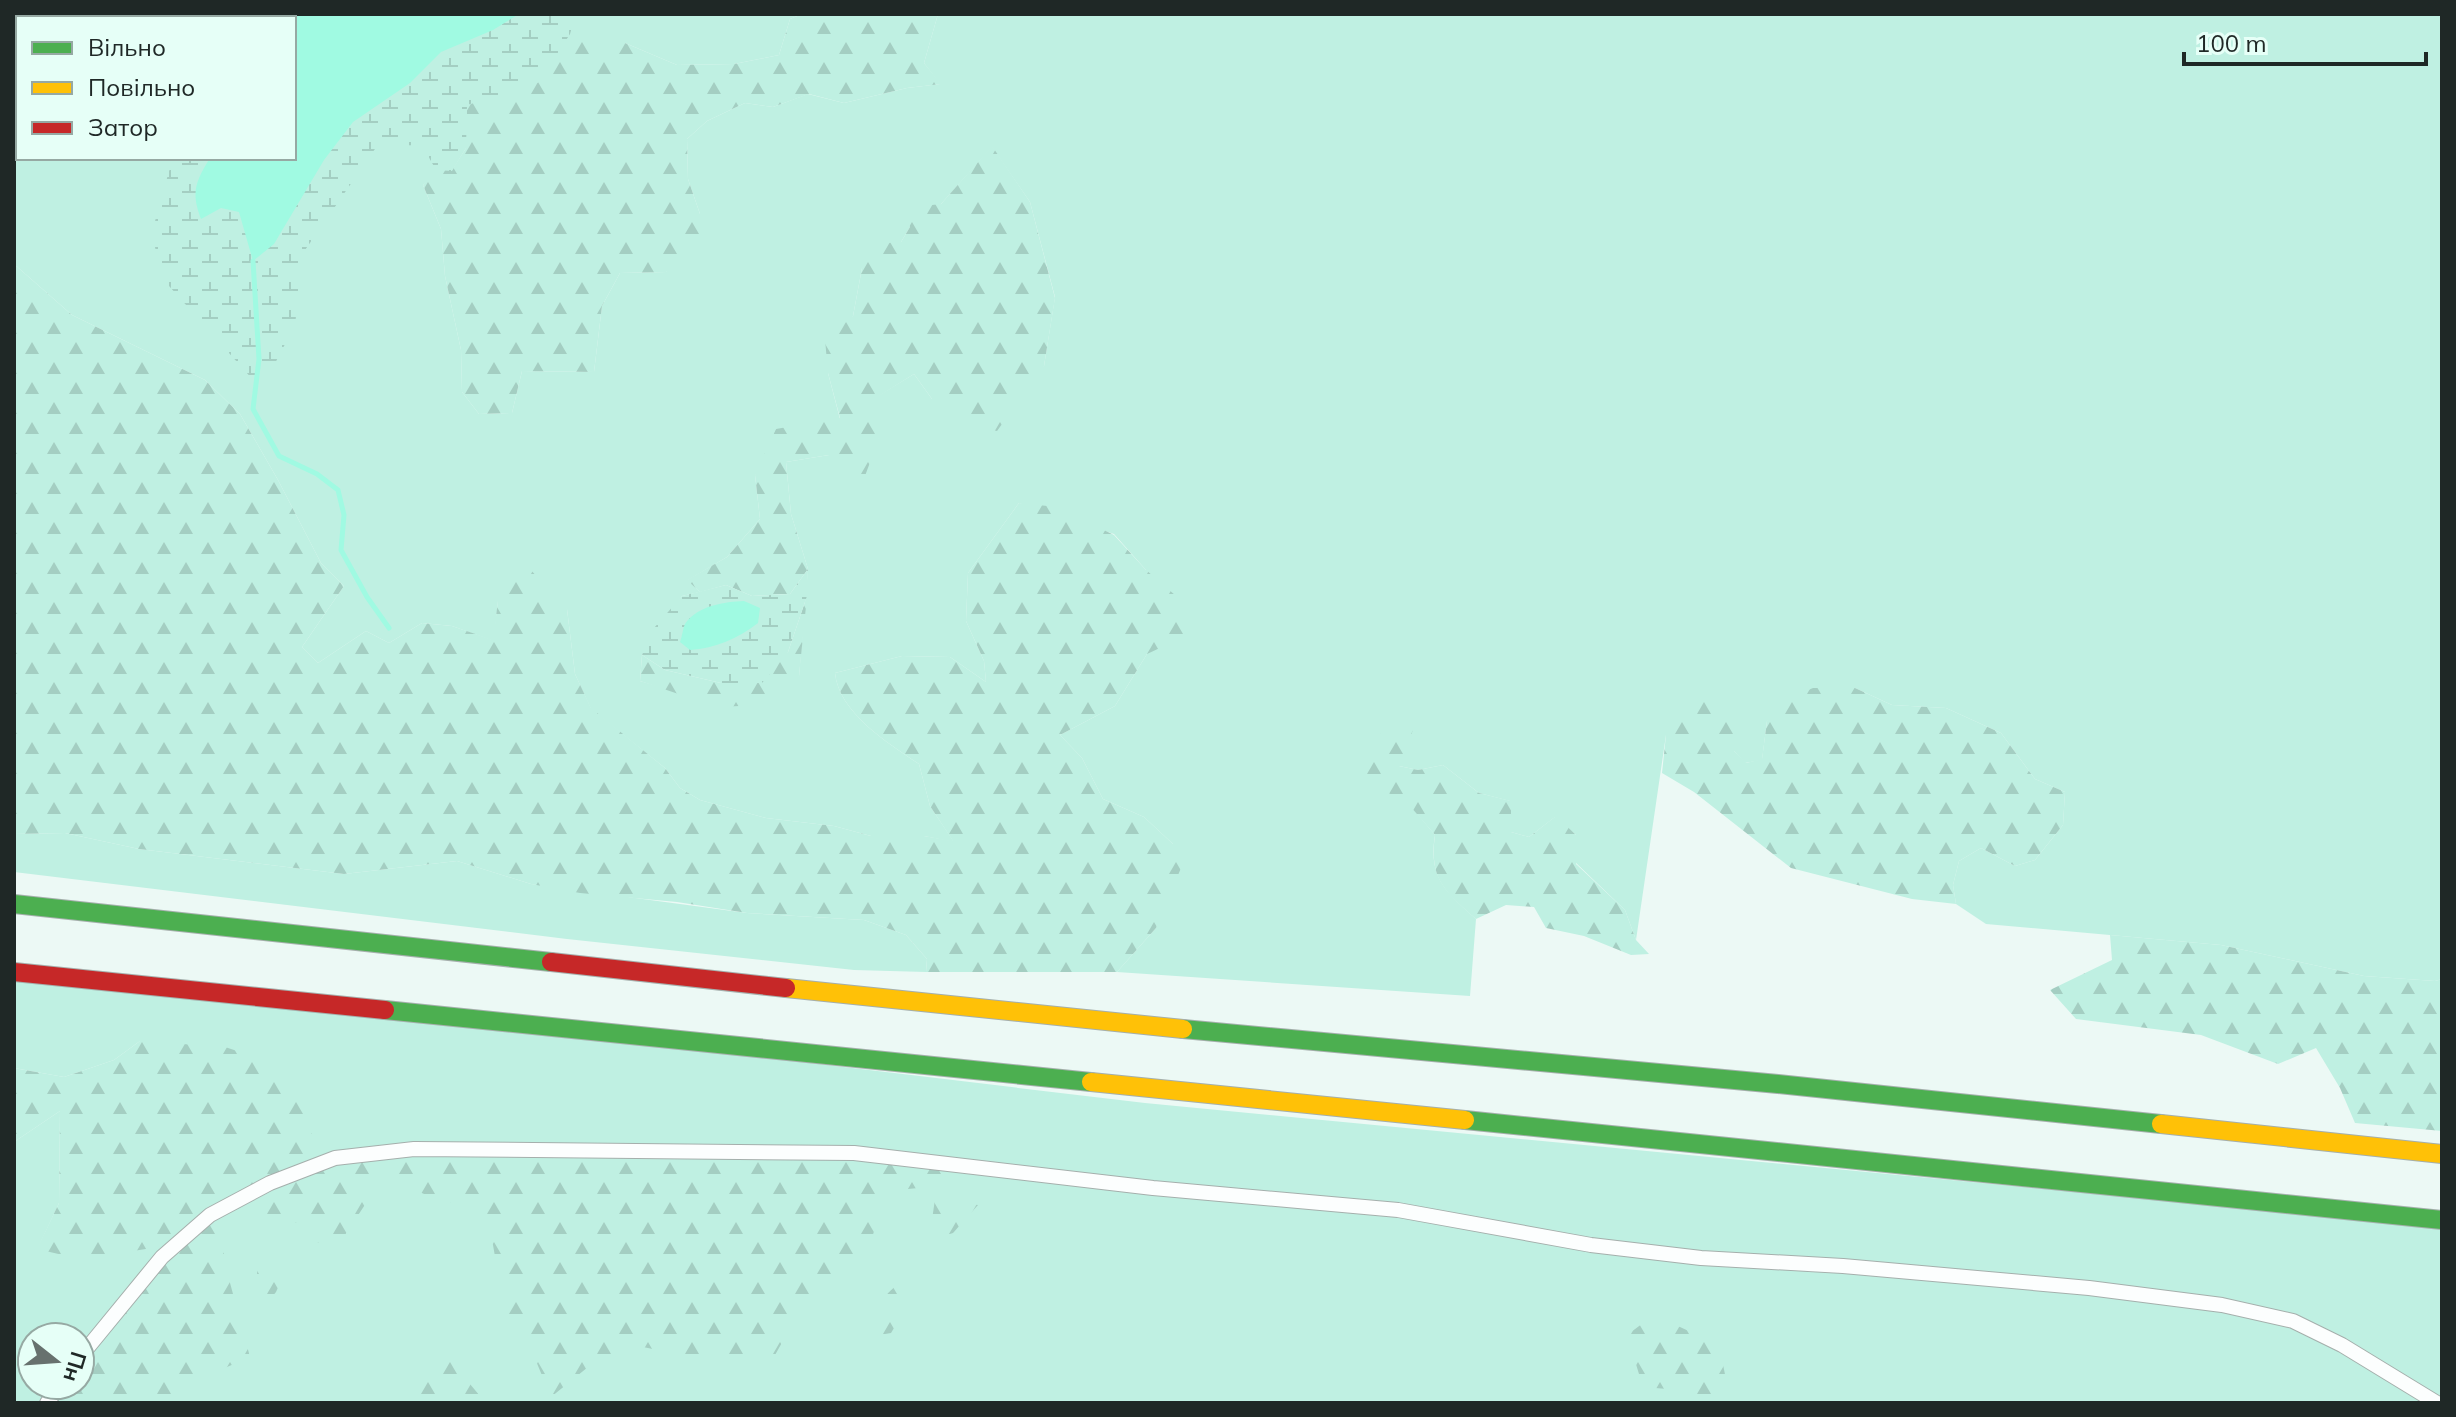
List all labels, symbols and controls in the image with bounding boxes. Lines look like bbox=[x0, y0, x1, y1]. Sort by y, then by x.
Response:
legend bbox=[16, 16, 296, 160]
scale bar bbox=[2184, 16, 2426, 66]
text: 100 m bbox=[2196, 28, 2267, 58]
text: Вільно bbox=[88, 32, 166, 62]
text: Повільно bbox=[88, 72, 195, 102]
text: Затор bbox=[88, 112, 158, 142]
north arrow bbox=[16, 1321, 96, 1401]
text: Пн bbox=[57, 1348, 93, 1386]

